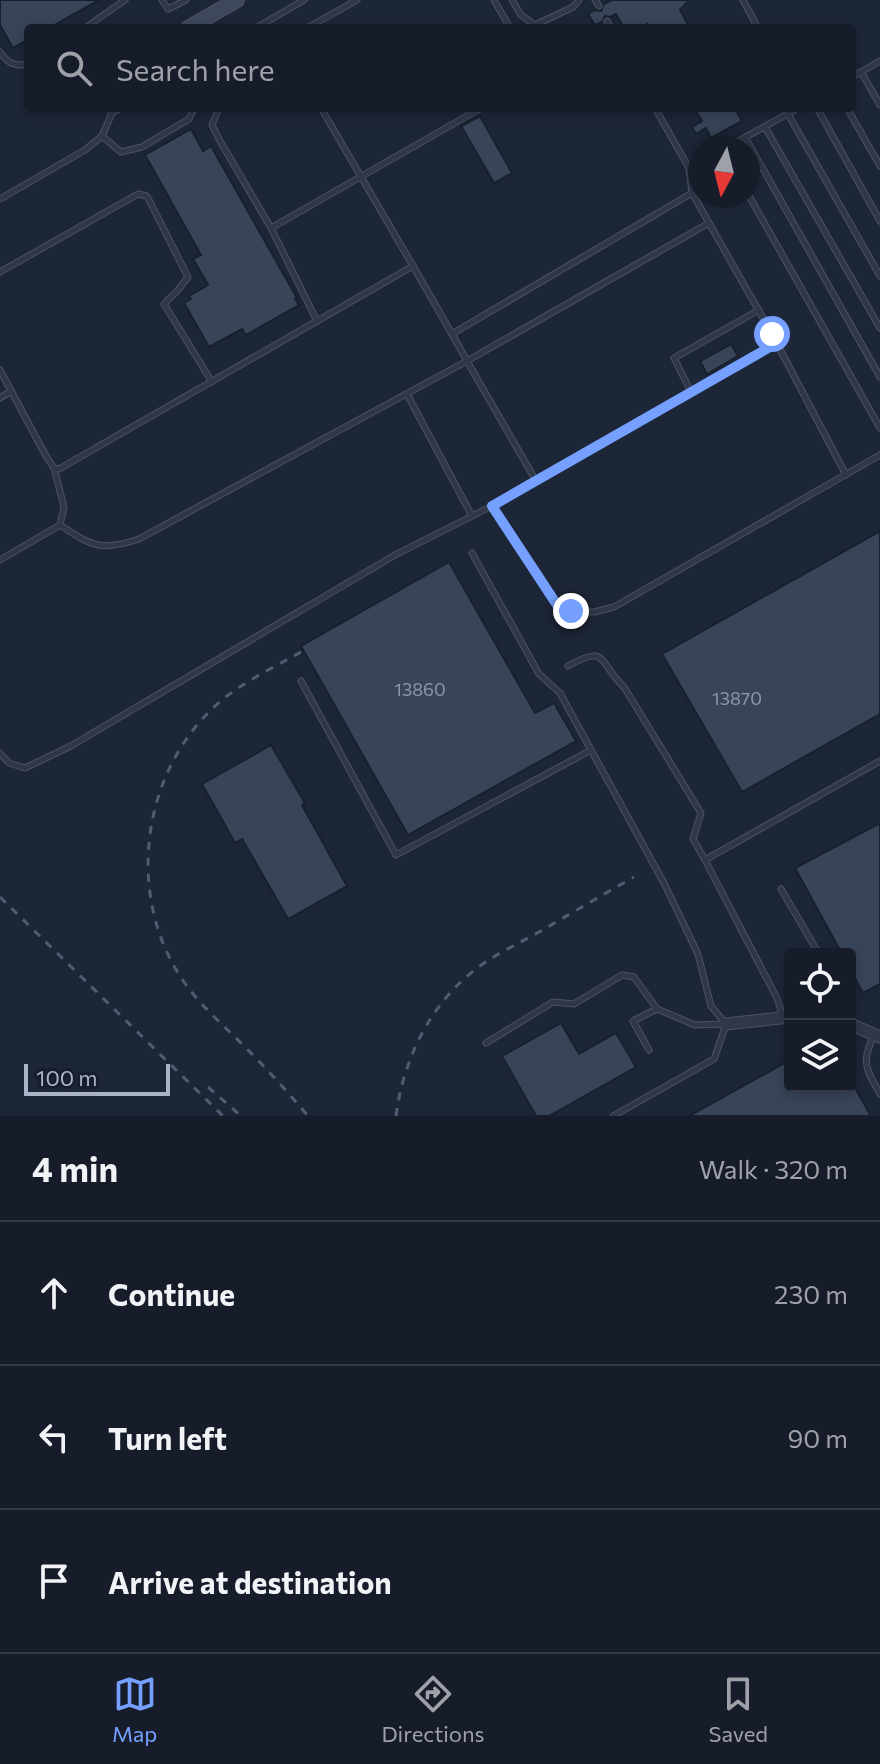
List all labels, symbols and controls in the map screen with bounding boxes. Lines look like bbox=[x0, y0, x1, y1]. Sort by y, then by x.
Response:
search box bbox=[24, 24, 856, 112]
icon: search bbox=[52, 46, 96, 90]
text: Search here bbox=[116, 50, 275, 87]
north arrow bbox=[688, 136, 760, 208]
route start bbox=[754, 316, 790, 352]
route end bbox=[553, 593, 589, 629]
house number: 13860 bbox=[394, 678, 446, 700]
house number: 13870 bbox=[712, 687, 762, 709]
map controls bbox=[784, 948, 856, 1092]
button: locate bbox=[784, 948, 856, 1020]
button: layers bbox=[784, 1020, 856, 1092]
scale bar bbox=[24, 1060, 170, 1096]
text: 100 m bbox=[36, 1064, 98, 1091]
text: 4 min bbox=[32, 1147, 118, 1189]
text: Walk · 320 m bbox=[699, 1153, 848, 1184]
icon: ahead bbox=[32, 1271, 76, 1315]
text: Continue bbox=[108, 1275, 235, 1312]
text: 230 m bbox=[774, 1278, 848, 1309]
icon: left bbox=[32, 1415, 76, 1459]
text: Turn left bbox=[108, 1419, 227, 1456]
text: 90 m bbox=[788, 1422, 848, 1453]
icon: arrive bbox=[32, 1559, 76, 1603]
text: Arrive at destination bbox=[108, 1563, 392, 1600]
tab: Map bbox=[112, 1672, 157, 1747]
tab: Directions bbox=[381, 1672, 485, 1747]
tab: Saved bbox=[709, 1672, 768, 1747]

